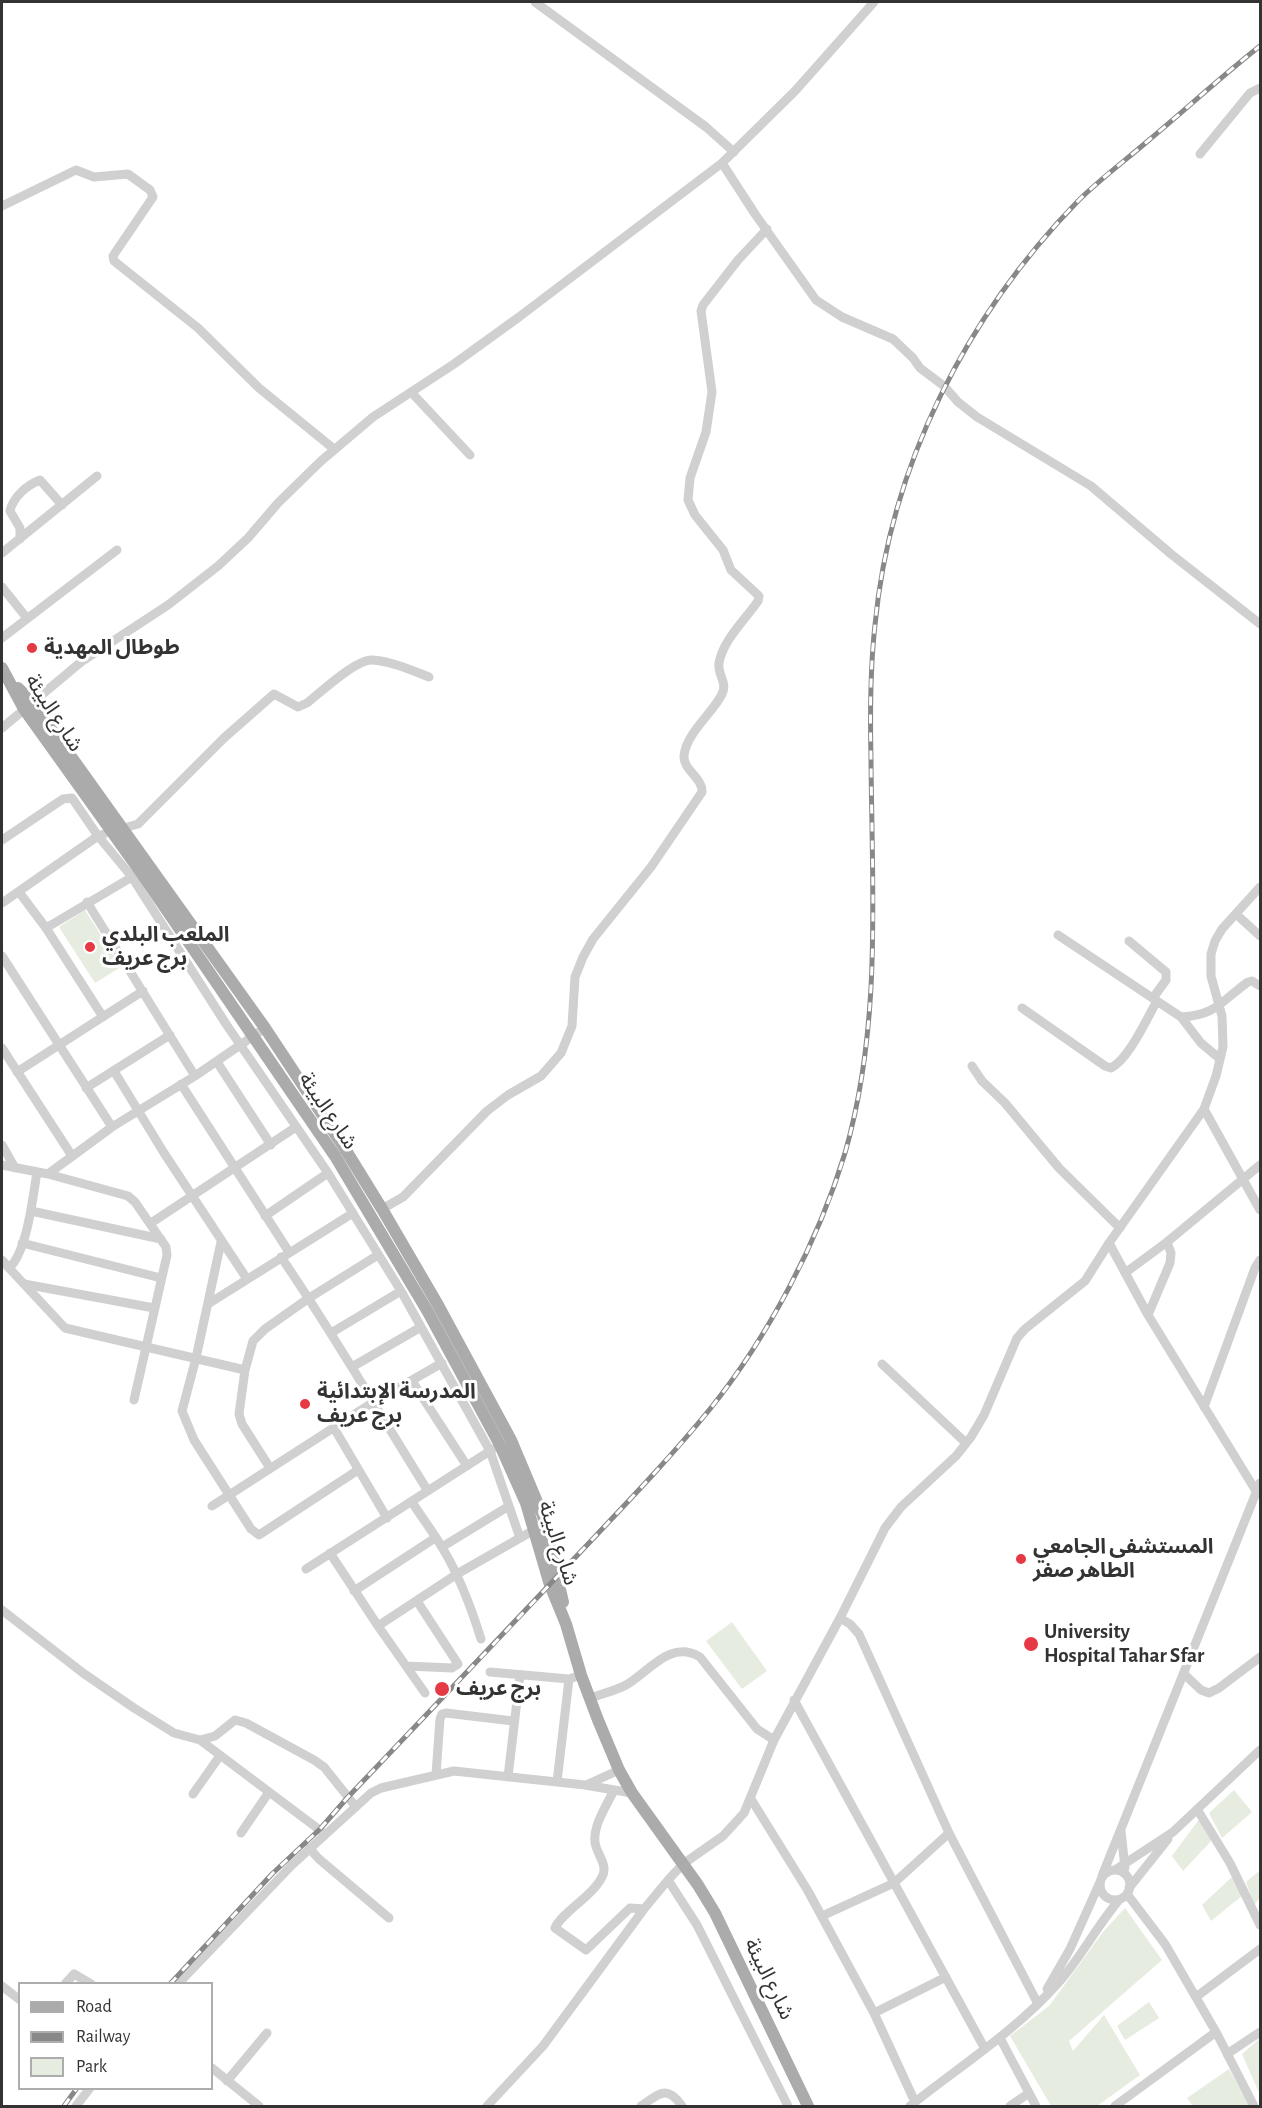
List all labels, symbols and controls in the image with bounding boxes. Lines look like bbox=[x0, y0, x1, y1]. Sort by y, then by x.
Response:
place label: طوطال المهدية bbox=[44, 635, 180, 661]
marker: طوطال المهدية bbox=[25, 641, 39, 655]
street label: شارع البيئة bbox=[20, 670, 88, 756]
place label: الملعب البلدي برج عريف bbox=[102, 922, 230, 972]
marker: الملعب البلدي برج عريف bbox=[83, 940, 97, 954]
street label: شارع البيئة bbox=[293, 1068, 363, 1154]
place label: المدرسة الإبتدائية برج عريف bbox=[317, 1379, 476, 1429]
marker: المدرسة الإبتدائية برج عريف bbox=[298, 1397, 312, 1411]
street label: شارع البيئة bbox=[533, 1498, 583, 1588]
place label: المستشفى الجامعي الطاهر صفر bbox=[1033, 1534, 1214, 1584]
marker: المستشفى الجامعي الطاهر صفر bbox=[1014, 1552, 1028, 1566]
place label: University Hospital Tahar Sfar bbox=[1044, 1619, 1204, 1669]
marker: University Hospital Tahar Sfar bbox=[1022, 1635, 1040, 1653]
place label: برج عريف bbox=[456, 1676, 541, 1702]
marker: برج عريف bbox=[433, 1680, 451, 1698]
street label: شارع البيئة bbox=[739, 1934, 799, 2024]
legend bbox=[18, 1982, 213, 2090]
text: Road bbox=[76, 1998, 112, 2016]
text: Railway bbox=[76, 2028, 130, 2046]
text: Park bbox=[76, 2058, 107, 2076]

